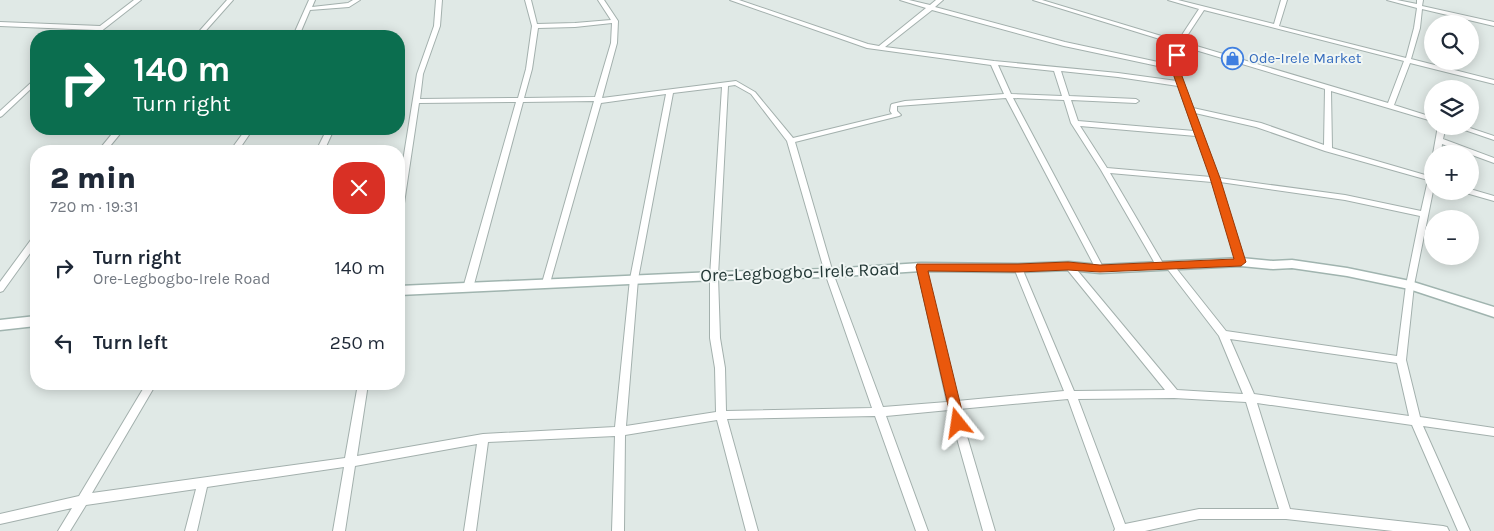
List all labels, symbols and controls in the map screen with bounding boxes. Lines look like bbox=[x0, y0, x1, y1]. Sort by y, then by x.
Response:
map controls bbox=[1424, 15, 1479, 265]
button: search bbox=[1424, 15, 1479, 70]
pin bbox=[1156, 34, 1198, 76]
icon: arrive bbox=[1163, 41, 1191, 69]
shop icon: Ode-Irele Market bbox=[1221, 46, 1245, 70]
text: 140 m bbox=[133, 49, 231, 90]
place label: Ode-Irele Market bbox=[1249, 49, 1362, 67]
icon: right bbox=[50, 50, 115, 115]
button: layers bbox=[1424, 80, 1479, 135]
text: Turn right bbox=[133, 91, 231, 117]
button: + bbox=[1424, 145, 1479, 200]
text: 2 min bbox=[50, 160, 136, 196]
button: close bbox=[333, 162, 385, 214]
text: 720 m · 19:31 bbox=[50, 197, 139, 216]
button: − bbox=[1424, 210, 1479, 265]
text: Turn right bbox=[93, 247, 182, 269]
icon: right bbox=[50, 254, 78, 282]
text: 140 m bbox=[335, 257, 385, 279]
street label: Ore-Legbogbo-Irele Road bbox=[700, 258, 900, 286]
text: Ore-Legbogbo-Irele Road bbox=[93, 269, 270, 288]
icon: left bbox=[50, 329, 78, 357]
text: Turn left bbox=[93, 332, 168, 354]
text: 250 m bbox=[330, 332, 385, 354]
position arrow bbox=[931, 396, 983, 448]

